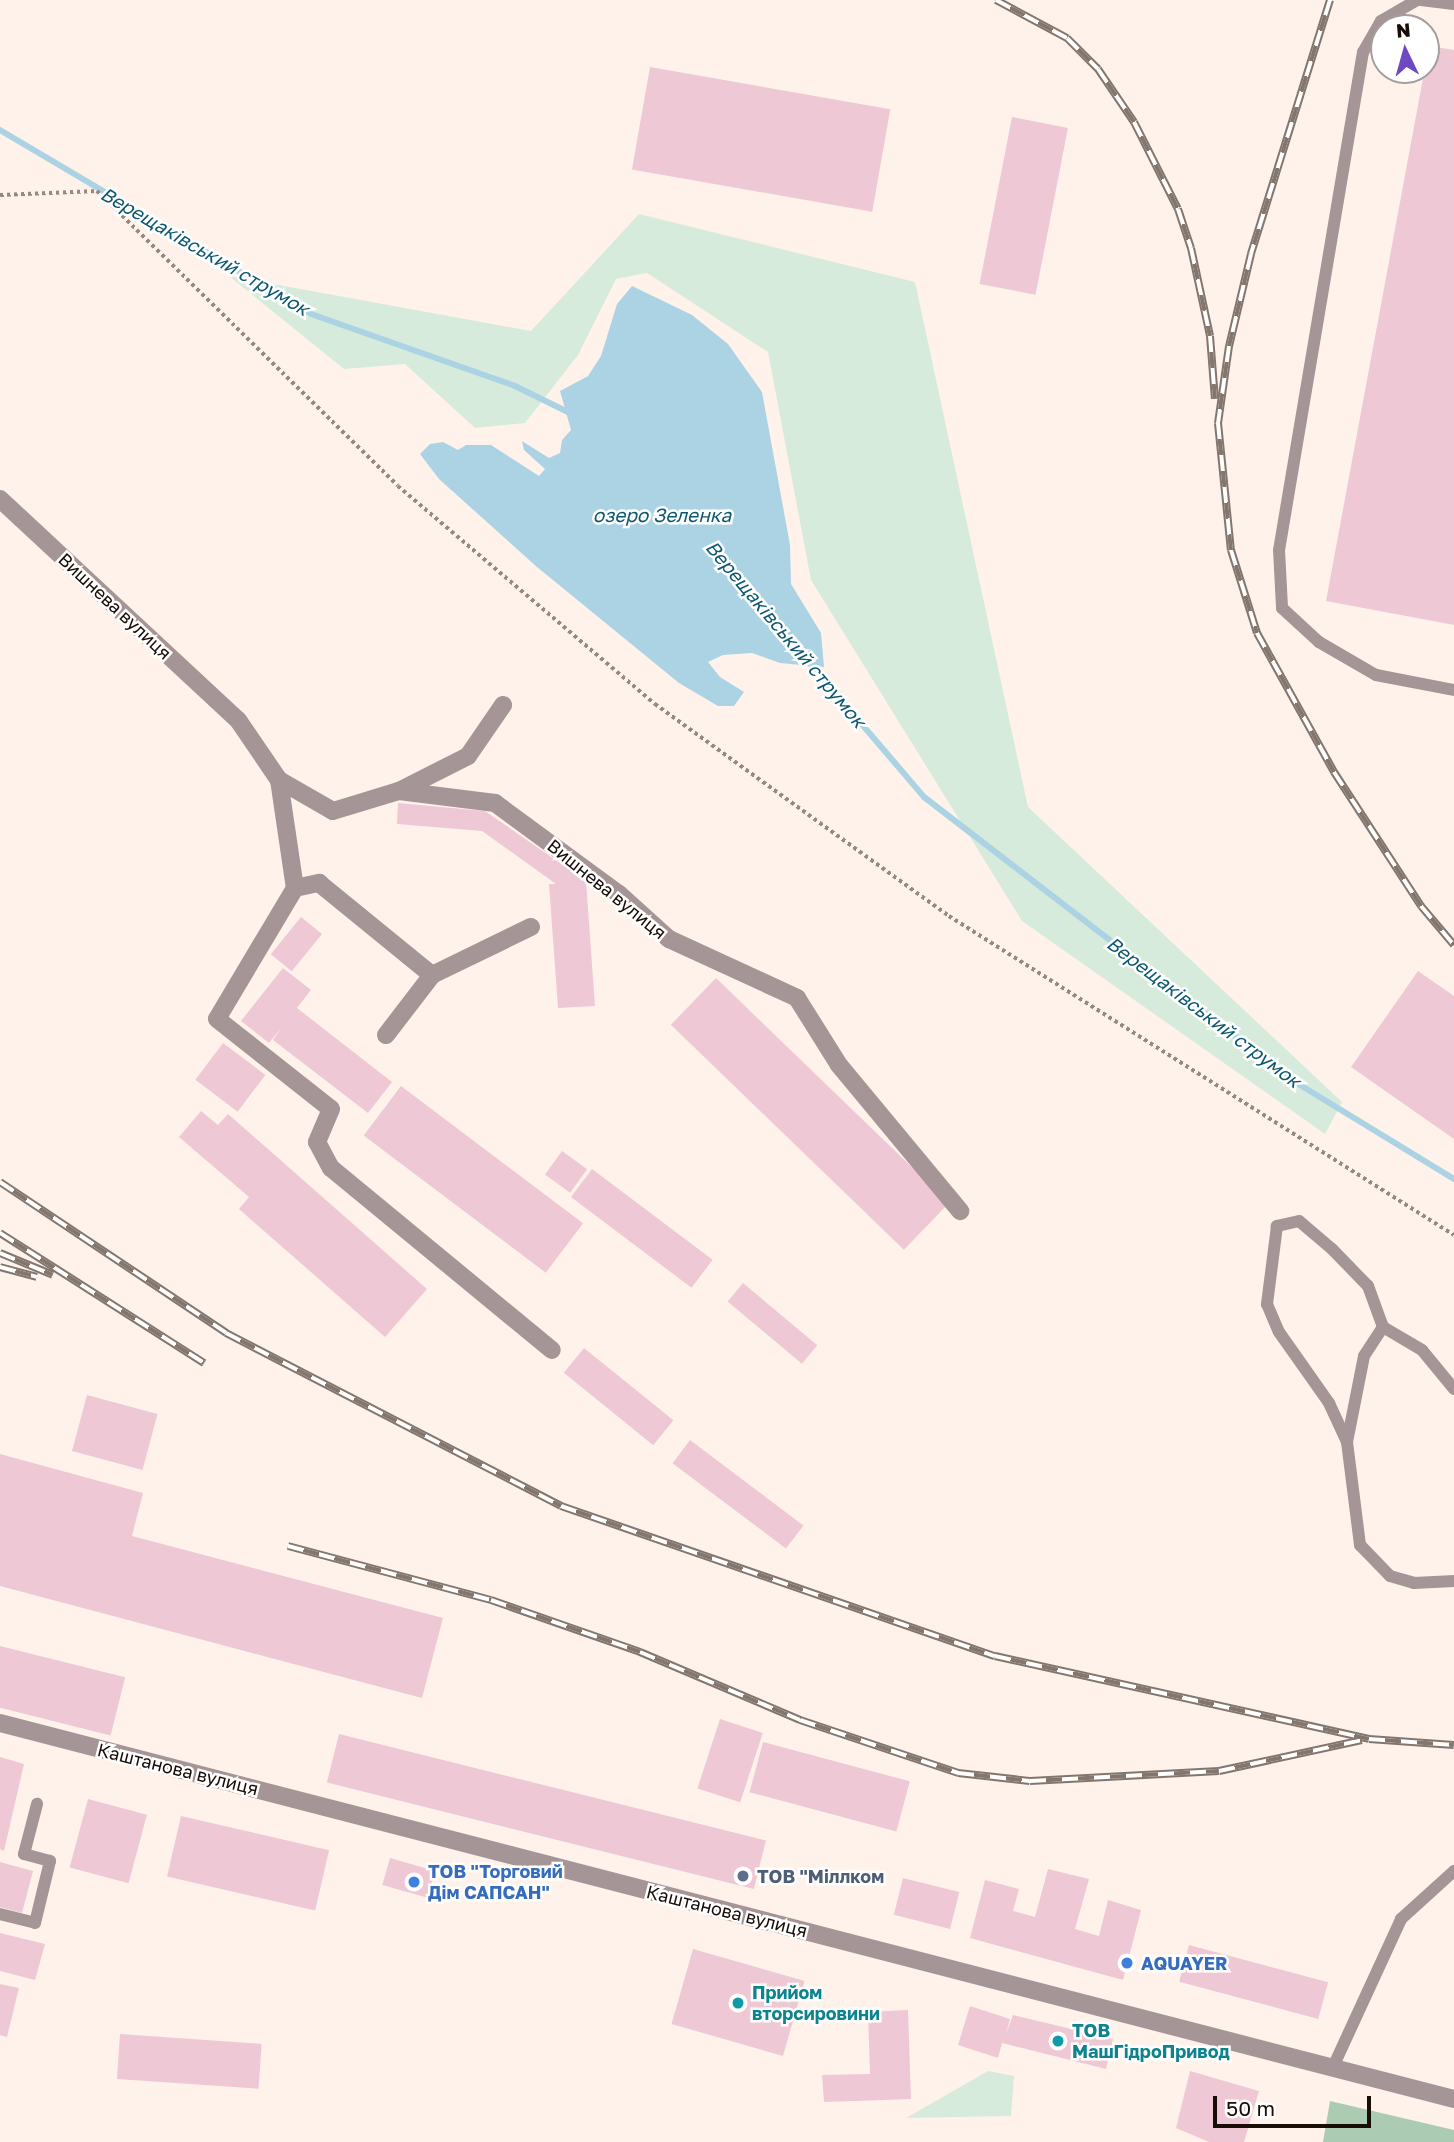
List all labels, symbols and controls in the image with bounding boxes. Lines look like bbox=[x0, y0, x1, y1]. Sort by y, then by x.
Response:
north arrow bbox=[1370, 14, 1440, 84]
text: N bbox=[1395, 17, 1411, 42]
water label: Верещаківський струмок bbox=[97, 182, 313, 320]
water label: озеро Зеленка bbox=[593, 504, 731, 526]
water label: Верещаківський струмок bbox=[701, 536, 871, 732]
street label: Вишнева вулиця bbox=[54, 548, 176, 664]
street label: Вишнева вулиця bbox=[543, 835, 671, 943]
water label: Верещаківський струмок bbox=[1103, 932, 1305, 1092]
street label: Каштанова вулиця bbox=[95, 1739, 261, 1799]
place label: ТОВ "Торговий Дім САПСАН" bbox=[428, 1861, 563, 1904]
place label: ТОВ "Міллком bbox=[757, 1865, 884, 1887]
marker: ТОВ "Міллком bbox=[735, 1868, 751, 1884]
marker: ТОВ "Торговий Дім САПСАН" bbox=[406, 1874, 422, 1890]
street label: Каштанова вулиця bbox=[644, 1881, 810, 1941]
place label: AQUAYER bbox=[1141, 1952, 1228, 1974]
marker: AQUAYER bbox=[1119, 1955, 1135, 1971]
place label: Прийом вторсировини bbox=[752, 1982, 880, 2024]
marker: Прийом вторсировини bbox=[730, 1995, 746, 2011]
place label: ТОВ МашГідроПривод bbox=[1072, 2020, 1230, 2062]
marker: ТОВ МашГідроПривод bbox=[1050, 2033, 1066, 2049]
scale bar bbox=[1216, 2082, 1374, 2126]
text: 50 m bbox=[1226, 2095, 1275, 2121]

